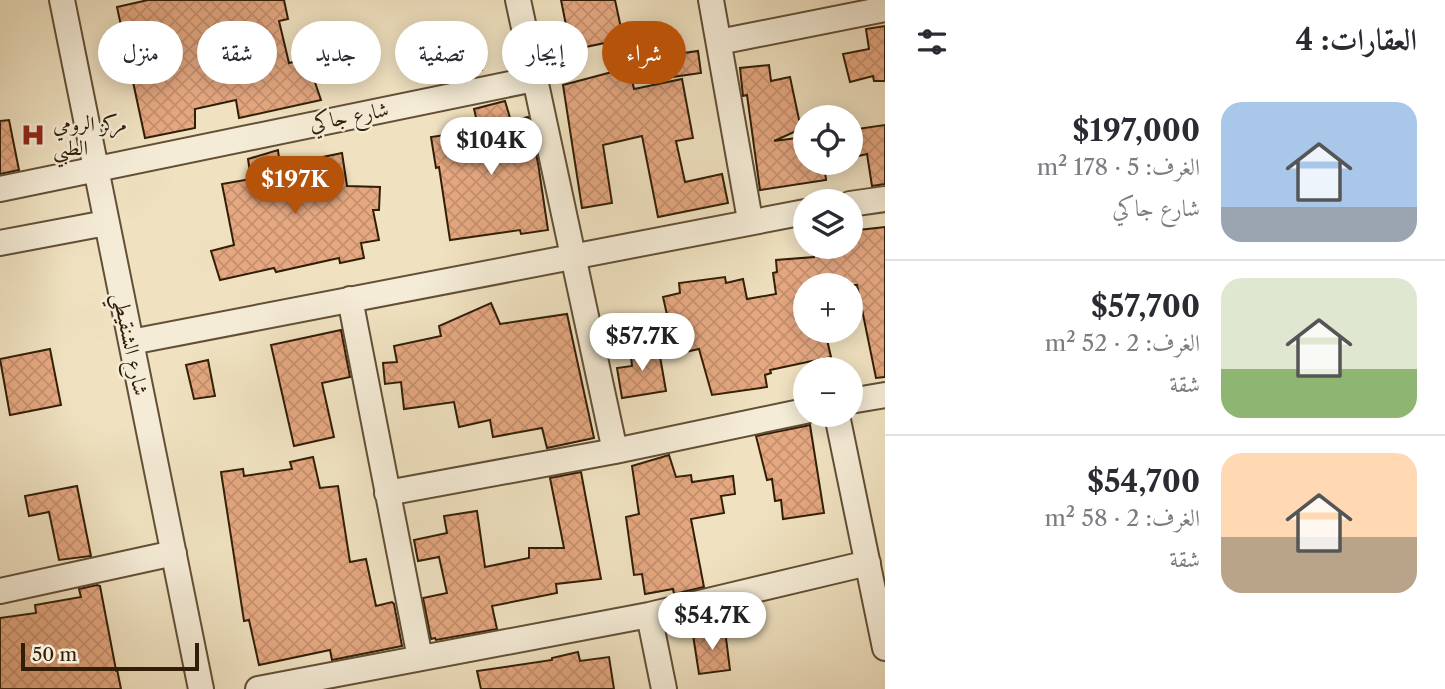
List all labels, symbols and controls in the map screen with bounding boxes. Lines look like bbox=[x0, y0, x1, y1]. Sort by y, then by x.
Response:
chip: منزل bbox=[98, 21, 183, 84]
chip: شقة bbox=[197, 21, 277, 84]
chip: جديد bbox=[291, 21, 381, 84]
chip: تصفية bbox=[395, 21, 488, 84]
chip: إيجار bbox=[502, 21, 588, 84]
chip: شراء bbox=[602, 21, 686, 84]
text: العقارات: 4 bbox=[1296, 21, 1417, 58]
icon: filters bbox=[913, 23, 951, 61]
street label: شارع جاكي bbox=[307, 96, 392, 142]
map controls bbox=[793, 105, 863, 427]
button: locate bbox=[793, 105, 863, 175]
place label: مركز الرومي الطبي bbox=[53, 111, 127, 168]
text: $197,000 bbox=[1073, 112, 1200, 149]
pin: $104K bbox=[442, 118, 540, 177]
hospital icon: مركز الرومي الطبي bbox=[19, 121, 47, 149]
text: $104K bbox=[456, 126, 526, 154]
icon: home bbox=[1277, 130, 1361, 214]
text: الغرف: 5 · 178 m² bbox=[1037, 153, 1200, 181]
pin: $197K bbox=[246, 156, 344, 216]
text: $197K bbox=[261, 165, 329, 193]
button: layers bbox=[793, 189, 863, 259]
text: شارع جاكي bbox=[1112, 194, 1200, 222]
button: + bbox=[793, 273, 863, 343]
text: $57,700 bbox=[1091, 288, 1200, 325]
street label: شارع الشنقيطي bbox=[100, 290, 154, 399]
icon: home bbox=[1277, 306, 1361, 390]
pin: $57.7K bbox=[585, 314, 699, 373]
text: $57.7K bbox=[606, 322, 678, 350]
text: الغرف: 2 · 52 m² bbox=[1045, 329, 1200, 357]
button: − bbox=[793, 357, 863, 427]
text: شقة bbox=[1170, 370, 1200, 398]
text: $54,700 bbox=[1087, 463, 1200, 500]
icon: home bbox=[1277, 481, 1361, 565]
text: الغرف: 2 · 58 m² bbox=[1044, 504, 1200, 532]
text: شقة bbox=[1170, 545, 1200, 573]
pin: $54.7K bbox=[655, 592, 769, 652]
text: $54.7K bbox=[674, 601, 750, 629]
scale bar bbox=[21, 640, 200, 672]
text: 50 m bbox=[32, 643, 77, 666]

